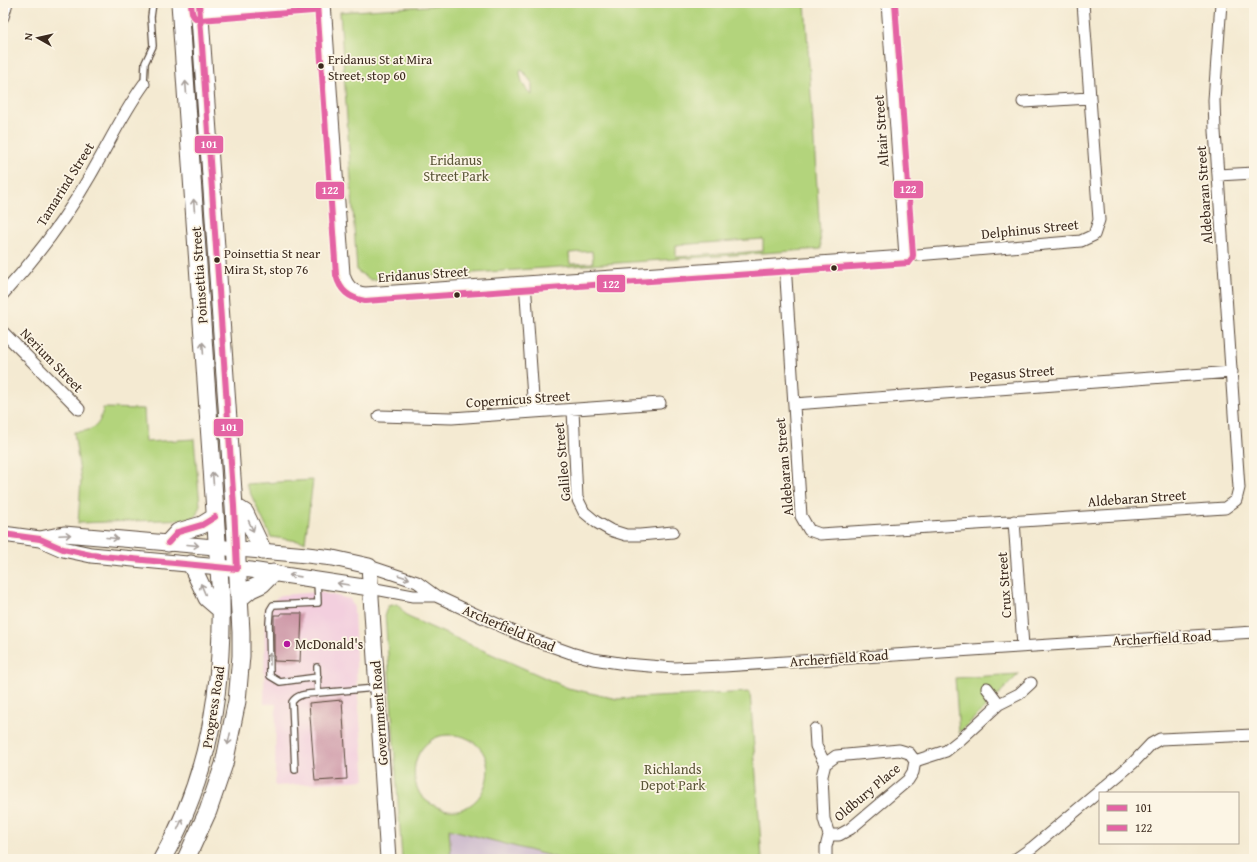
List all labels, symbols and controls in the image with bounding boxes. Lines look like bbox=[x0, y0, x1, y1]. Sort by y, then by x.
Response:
north arrow bbox=[18, 18, 58, 58]
text: N bbox=[20, 31, 37, 41]
place label: Eridanus St at Mira Street, stop 60 bbox=[328, 50, 433, 85]
marker: Eridanus St at Mira Street, stop 60 bbox=[316, 61, 326, 71]
one-way arrow bbox=[182, 81, 189, 94]
street label: Altair Street bbox=[869, 94, 893, 168]
line badge: 101 bbox=[194, 135, 224, 154]
text: 101 bbox=[200, 136, 218, 152]
street label: Tamarind Street bbox=[31, 138, 99, 230]
street label: Aldebaran Street bbox=[1191, 145, 1217, 245]
park label: Eridanus Street Park bbox=[423, 150, 490, 186]
line badge: 122 bbox=[893, 180, 924, 199]
line badge: 122 bbox=[315, 181, 345, 200]
text: 122 bbox=[899, 181, 917, 197]
text: 122 bbox=[321, 182, 339, 198]
one-way arrow bbox=[190, 199, 197, 212]
street label: Delphinus Street bbox=[980, 214, 1080, 244]
street label: Poinsettia Street bbox=[186, 226, 212, 324]
place label: Poinsettia St near Mira St, stop 76 bbox=[224, 244, 321, 279]
marker: Poinsettia St near Mira St, stop 76 bbox=[212, 255, 222, 265]
street label: Eridanus Street bbox=[377, 261, 469, 287]
unlabelled marker bbox=[829, 263, 839, 273]
line badge: 122 bbox=[596, 274, 626, 293]
text: 122 bbox=[602, 276, 620, 292]
unlabelled marker bbox=[452, 290, 462, 300]
street label: Nerium Street bbox=[16, 323, 88, 397]
one-way arrow bbox=[200, 342, 207, 355]
street label: Pegasus Street bbox=[969, 360, 1055, 386]
street label: Copernicus Street bbox=[465, 385, 571, 413]
street label: Aldebaran Street bbox=[770, 417, 798, 517]
line badge: 101 bbox=[213, 418, 244, 437]
text: 101 bbox=[220, 419, 238, 435]
street label: Galileo Street bbox=[549, 422, 575, 502]
one-way arrow bbox=[209, 472, 216, 485]
street label: Aldebaran Street bbox=[1087, 485, 1187, 511]
one-way arrow bbox=[248, 520, 255, 532]
one-way arrow bbox=[58, 531, 71, 538]
one-way arrow bbox=[105, 535, 118, 542]
one-way arrow bbox=[186, 542, 199, 549]
street label: Crux Street bbox=[992, 551, 1016, 619]
one-way arrow bbox=[289, 573, 302, 580]
one-way arrow bbox=[398, 574, 410, 582]
one-way arrow bbox=[337, 580, 350, 588]
one-way arrow bbox=[199, 583, 207, 595]
street label: Archerfield Road bbox=[460, 599, 559, 657]
street label: Archerfield Road bbox=[1112, 625, 1212, 651]
place label: McDonald's bbox=[295, 634, 363, 654]
marker: McDonald's bbox=[282, 639, 292, 649]
street label: Archerfield Road bbox=[789, 645, 890, 671]
one-way arrow bbox=[266, 653, 273, 666]
street label: Government Road bbox=[365, 659, 393, 766]
street label: Progress Road bbox=[197, 664, 229, 749]
one-way arrow bbox=[225, 732, 233, 745]
street label: Oldbury Place bbox=[829, 758, 905, 826]
park label: Richlands Depot Park bbox=[641, 759, 706, 795]
legend bbox=[1099, 792, 1239, 844]
text: 101 bbox=[1135, 799, 1153, 816]
one-way arrow bbox=[177, 819, 184, 831]
text: 122 bbox=[1135, 819, 1153, 836]

